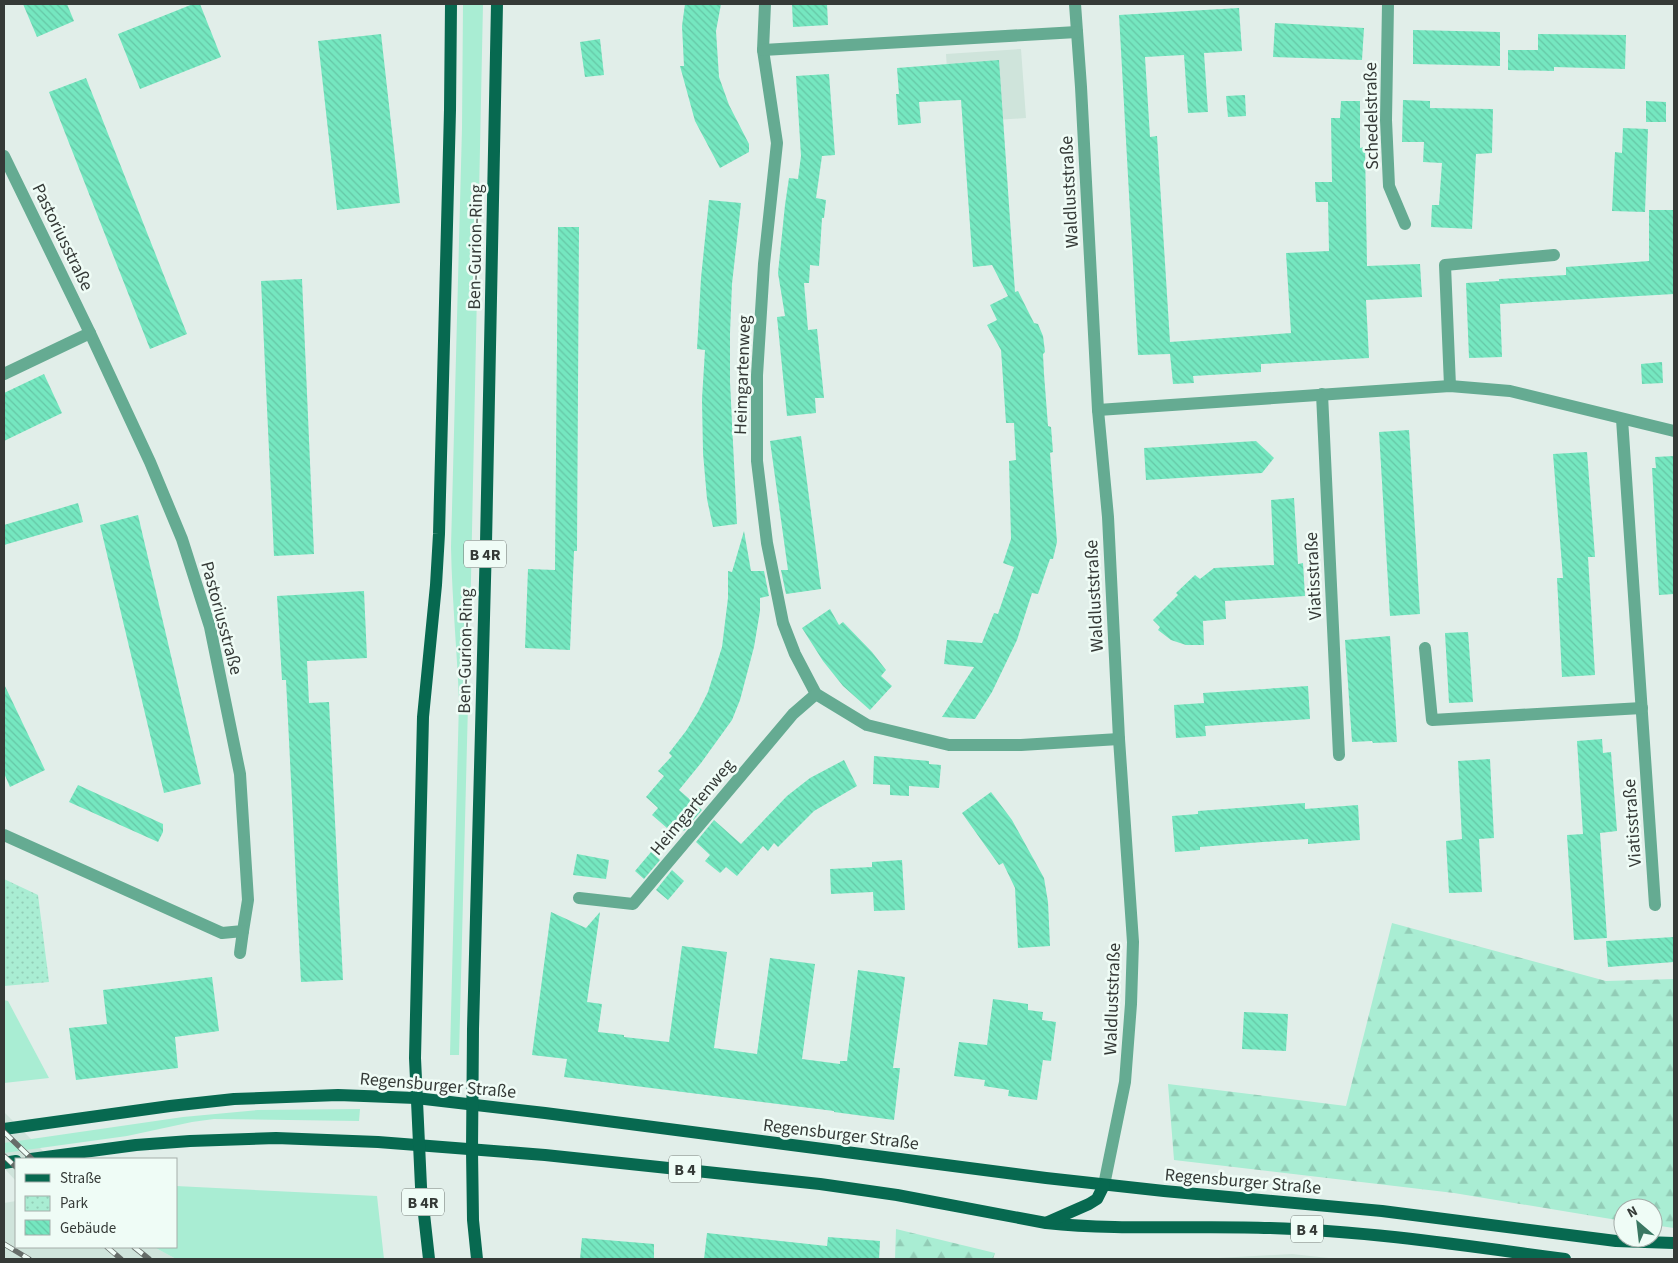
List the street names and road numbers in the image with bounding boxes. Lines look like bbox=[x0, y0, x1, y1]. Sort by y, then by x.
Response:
street label: Schedelstraße bbox=[1358, 62, 1385, 170]
street label: Waldluststraße bbox=[1054, 135, 1085, 249]
street label: Pastoriusstraße bbox=[26, 179, 99, 295]
street label: Ben-Gurion-Ring bbox=[462, 184, 489, 310]
street label: Heimgartenweg bbox=[728, 315, 757, 435]
street label: Viatisstraße bbox=[1299, 531, 1328, 621]
street label: Waldluststraße bbox=[1079, 539, 1110, 653]
road number: B 4R bbox=[464, 540, 506, 568]
street label: Pastoriusstraße bbox=[194, 559, 249, 678]
street label: Ben-Gurion-Ring bbox=[452, 588, 479, 714]
street label: Heimgartenweg bbox=[644, 754, 740, 861]
street label: Viatisstraße bbox=[1617, 778, 1648, 868]
street label: Waldluststraße bbox=[1098, 942, 1127, 1056]
street label: Regensburger Straße bbox=[359, 1066, 517, 1105]
street label: Regensburger Straße bbox=[762, 1113, 920, 1156]
road number: B 4 bbox=[669, 1156, 701, 1182]
street label: Regensburger Straße bbox=[1164, 1162, 1322, 1201]
road number: B 4R bbox=[402, 1188, 444, 1216]
road number: B 4 bbox=[1291, 1216, 1323, 1242]

